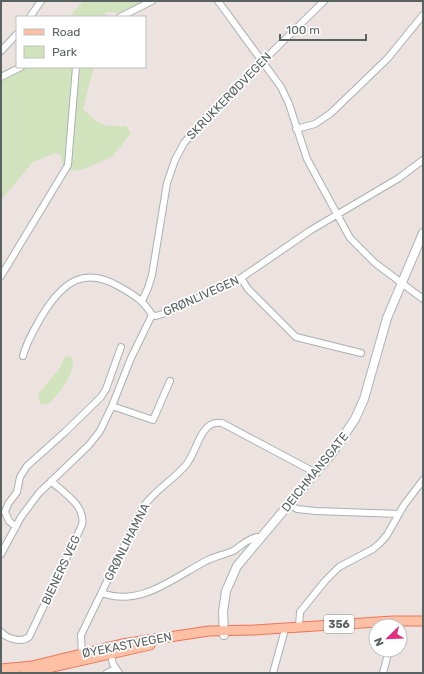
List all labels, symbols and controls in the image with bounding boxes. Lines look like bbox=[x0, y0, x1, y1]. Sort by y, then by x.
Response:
legend bbox=[16, 16, 146, 68]
scale bar bbox=[280, 16, 366, 42]
text: 100 m bbox=[286, 23, 320, 37]
text: Road bbox=[52, 25, 80, 39]
text: Park bbox=[52, 45, 78, 59]
street label: SKRUKKERØDVEGEN bbox=[184, 50, 274, 142]
street label: GRØNLIVEGEN bbox=[161, 273, 241, 319]
street label: DEICHMANSGATE bbox=[279, 429, 351, 515]
street label: GRØNLIHAMNA bbox=[101, 501, 153, 583]
street label: BIENERS VEG bbox=[39, 533, 83, 607]
road number: 356 bbox=[324, 615, 354, 633]
north arrow bbox=[368, 618, 408, 658]
street label: ØYEKASTVEGEN bbox=[81, 629, 173, 661]
text: N bbox=[372, 635, 387, 648]

